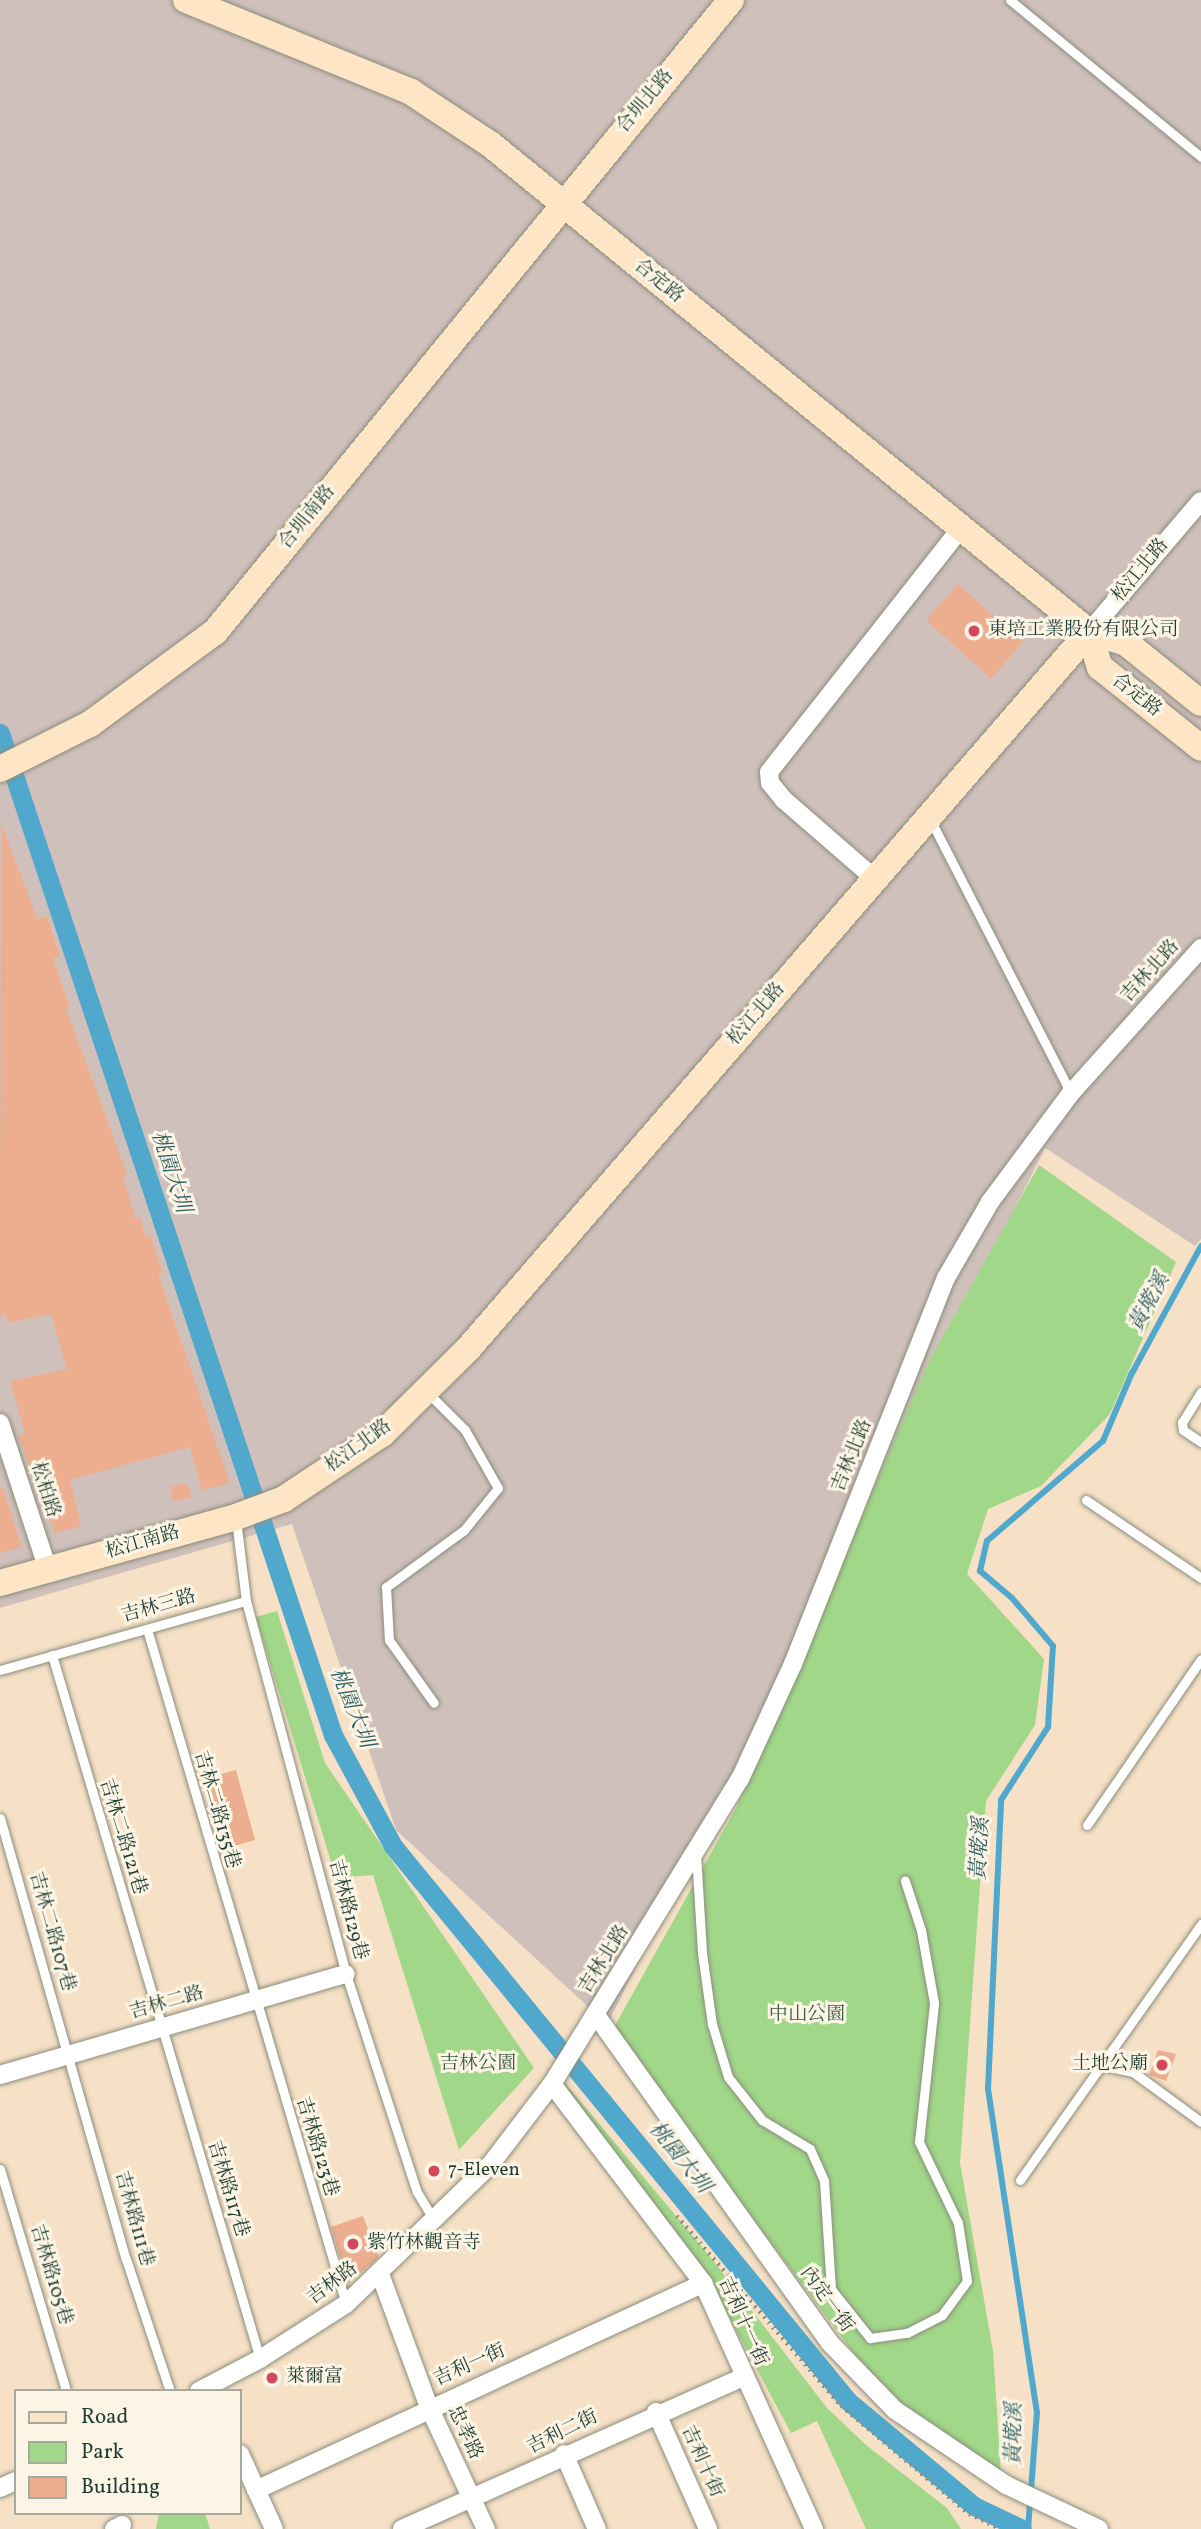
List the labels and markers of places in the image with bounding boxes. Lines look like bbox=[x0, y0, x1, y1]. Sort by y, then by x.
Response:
place label: 東培工業股份有限公司 bbox=[988, 620, 1178, 642]
marker: 東培工業股份有限公司 bbox=[966, 623, 982, 639]
place label: 土地公廟 bbox=[1072, 2054, 1148, 2076]
marker: 土地公廟 bbox=[1154, 2057, 1170, 2073]
place label: 7-Eleven bbox=[448, 2160, 520, 2182]
marker: 7-Eleven bbox=[426, 2163, 442, 2179]
place label: 紫竹林觀音寺 bbox=[367, 2233, 481, 2255]
marker: 紫竹林觀音寺 bbox=[345, 2236, 361, 2252]
place label: 萊爾富 bbox=[286, 2367, 343, 2389]
marker: 萊爾富 bbox=[264, 2370, 280, 2386]

